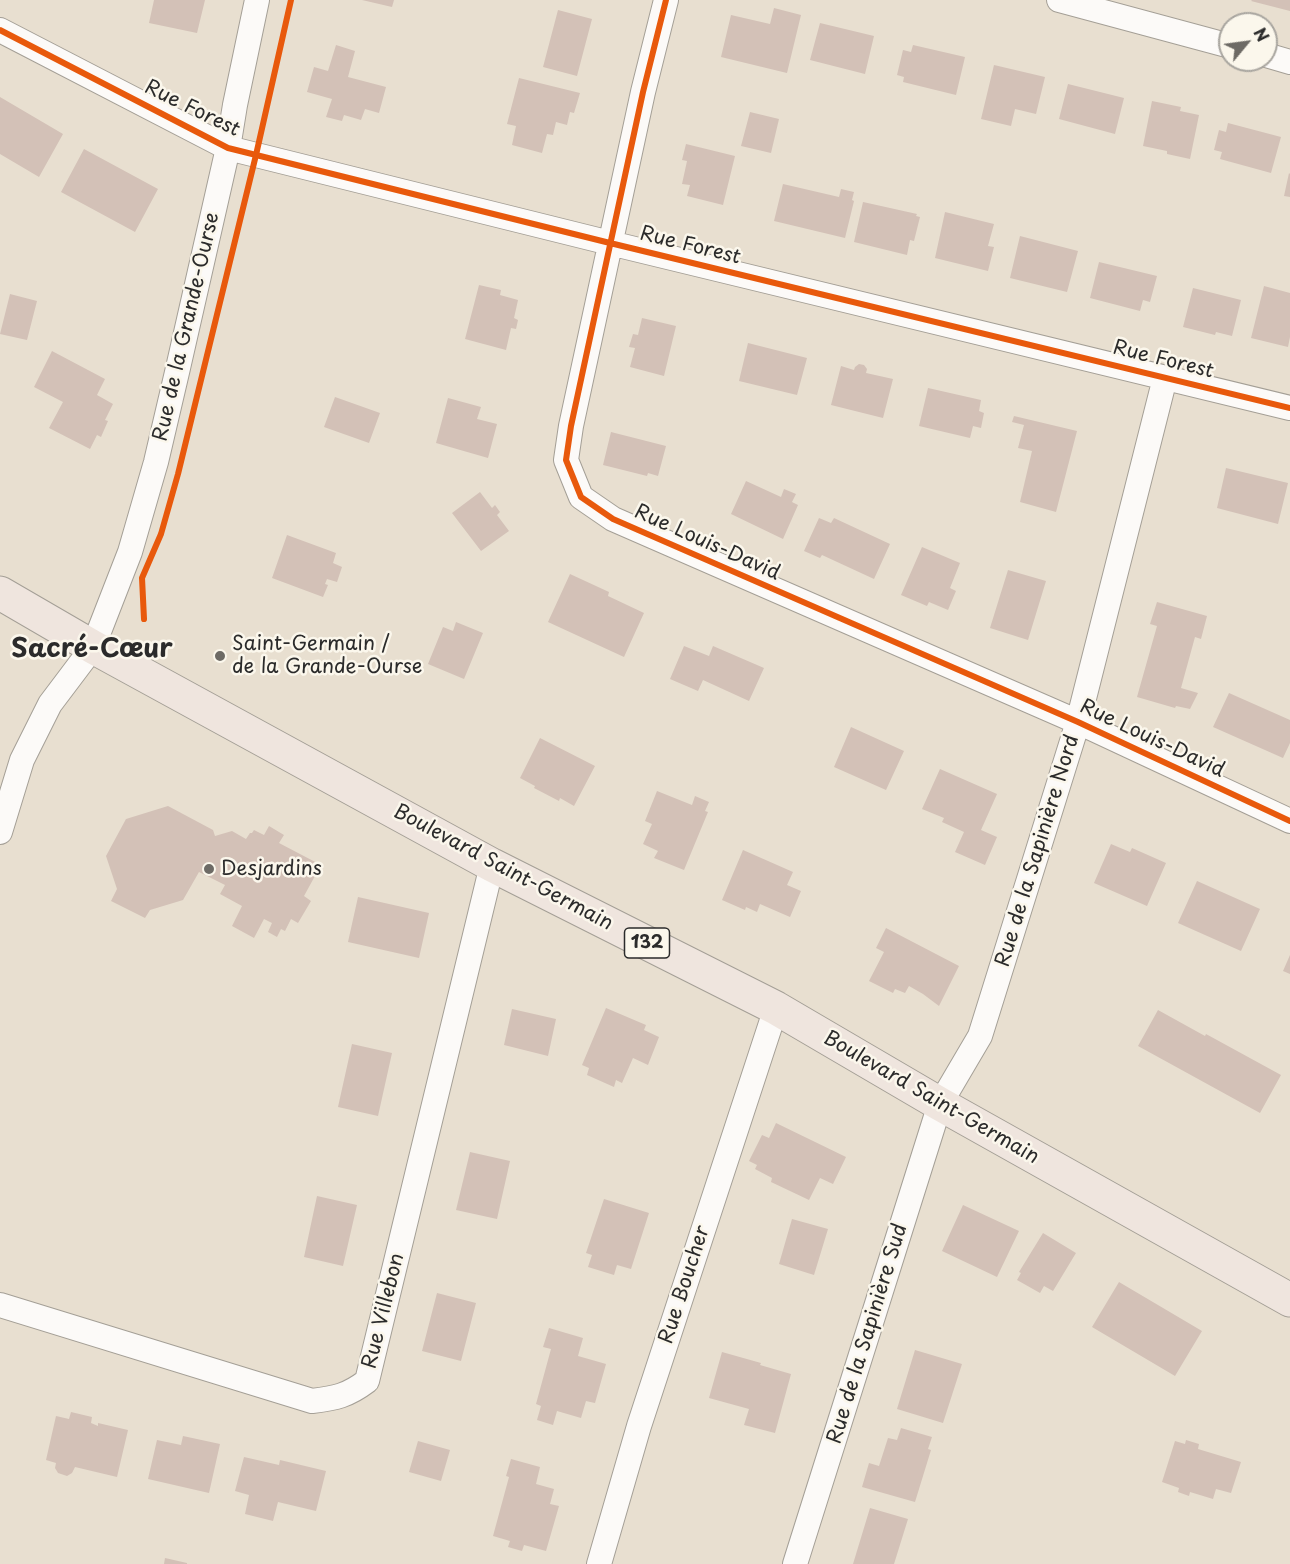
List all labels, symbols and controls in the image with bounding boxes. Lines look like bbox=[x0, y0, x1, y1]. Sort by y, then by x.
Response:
north arrow bbox=[1218, 12, 1278, 72]
text: N bbox=[1248, 23, 1276, 46]
street label: Rue Forest bbox=[140, 76, 244, 142]
street label: Rue de la Grande-Ourse bbox=[149, 210, 225, 444]
street label: Rue Forest bbox=[637, 222, 743, 270]
street label: Rue Forest bbox=[1110, 336, 1216, 384]
street label: Rue Louis-David bbox=[630, 500, 784, 586]
place label: Saint-Germain / de la Grande-Ourse bbox=[232, 632, 422, 679]
district label: Sacré-Cœur bbox=[11, 634, 173, 666]
marker: Saint-Germain / de la Grande-Ourse bbox=[213, 649, 227, 663]
street label: Rue Louis-David bbox=[1076, 695, 1228, 783]
street label: Rue de la Sapinière Nord bbox=[991, 732, 1085, 970]
street label: Boulevard Saint-Germain bbox=[389, 800, 617, 936]
place label: Desjardins bbox=[221, 857, 322, 881]
marker: Desjardins bbox=[202, 862, 216, 876]
road number: 132 bbox=[624, 928, 670, 958]
street label: Boulevard Saint-Germain bbox=[819, 1026, 1043, 1170]
street label: Rue de la Sapinière Sud bbox=[823, 1221, 913, 1447]
street label: Rue Boucher bbox=[655, 1223, 715, 1347]
street label: Rue Villebon bbox=[358, 1251, 410, 1371]

